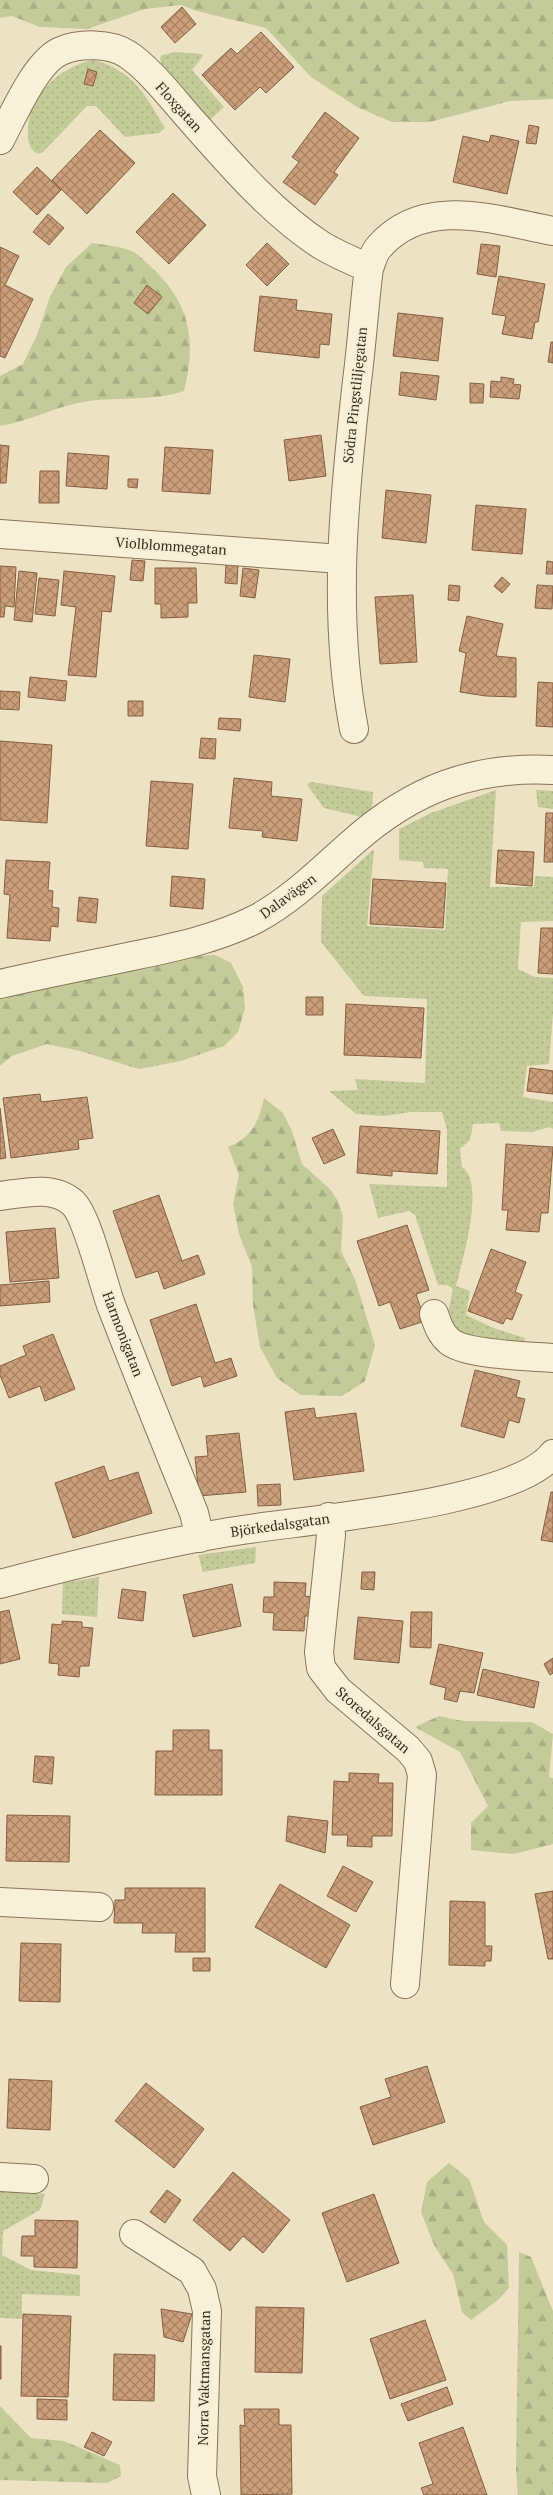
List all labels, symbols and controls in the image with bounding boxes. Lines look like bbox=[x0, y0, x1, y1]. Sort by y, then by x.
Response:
street label: Floxgatan bbox=[152, 77, 207, 136]
street label: Södra Pingstliljegatan bbox=[338, 325, 371, 464]
street label: Violblommegatan bbox=[115, 532, 228, 559]
street label: Dalavägen bbox=[256, 868, 320, 922]
street label: Harmonigatan bbox=[98, 1288, 149, 1380]
street label: Björkedalsgatan bbox=[229, 1508, 331, 1541]
street label: Storedalsgatan bbox=[332, 1682, 415, 1758]
street label: Norra Vaktmansgatan bbox=[193, 2310, 214, 2446]

